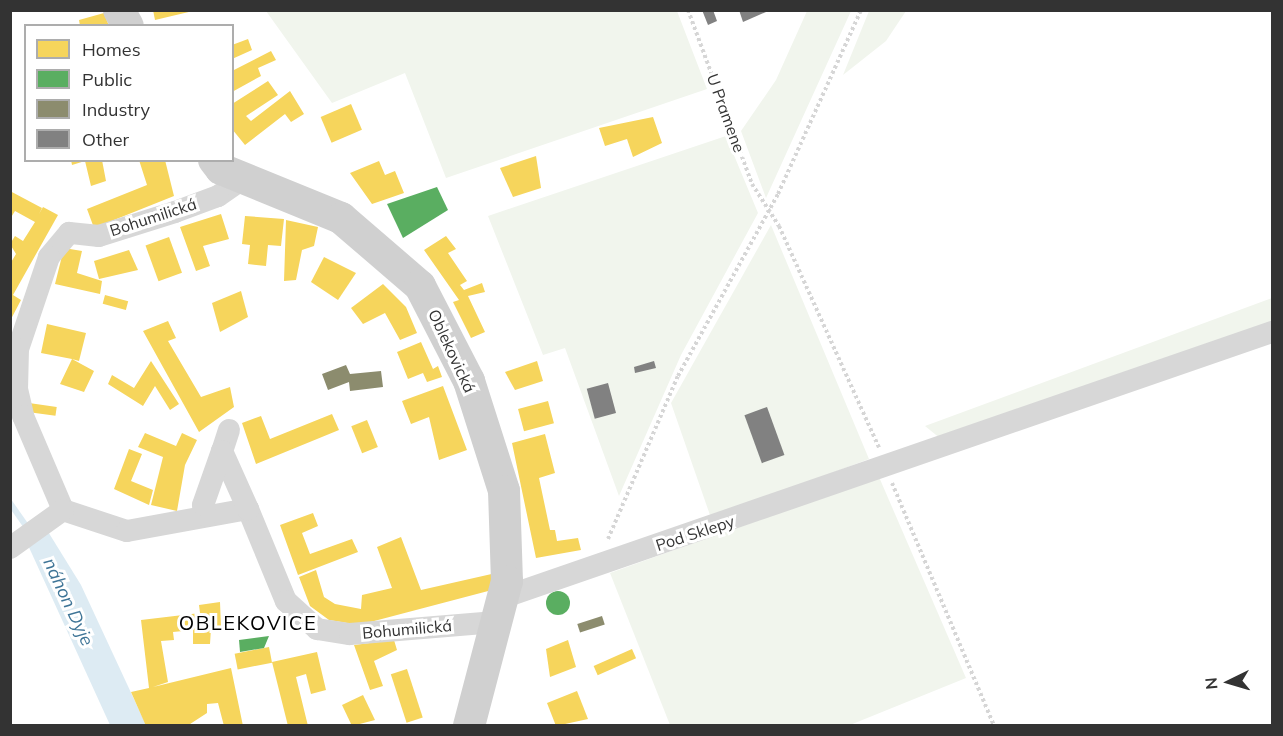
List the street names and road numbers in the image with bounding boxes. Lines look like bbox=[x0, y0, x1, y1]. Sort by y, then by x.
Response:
street label: U Pramene bbox=[703, 71, 749, 155]
street label: Bohumilická bbox=[107, 194, 199, 240]
street label: Oblekovická bbox=[424, 306, 480, 396]
street label: Pod Sklepy bbox=[653, 511, 737, 555]
street label: Bohumilická bbox=[361, 616, 453, 642]

